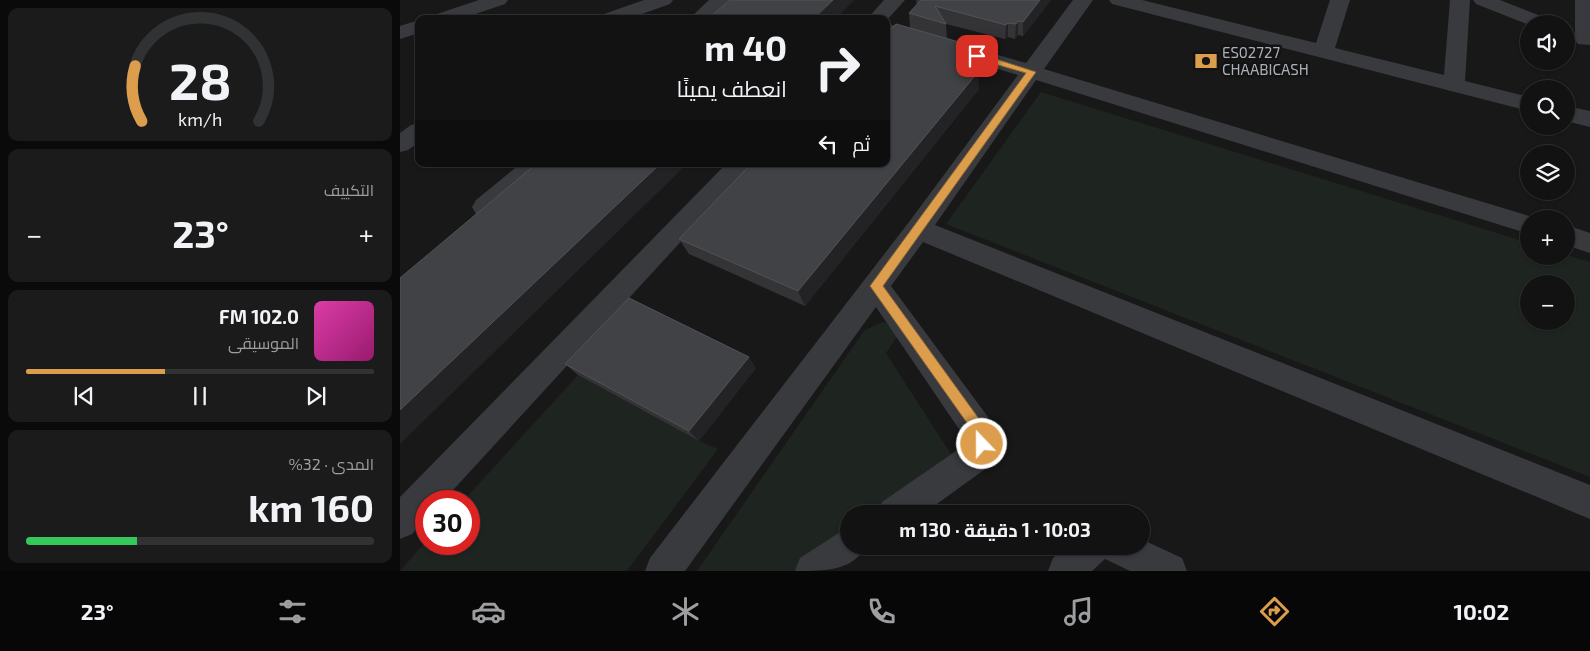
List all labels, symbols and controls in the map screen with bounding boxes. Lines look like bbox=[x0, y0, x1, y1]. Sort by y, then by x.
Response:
map controls bbox=[1520, 15, 1575, 330]
button: sound bbox=[1520, 15, 1575, 70]
text: 40 m bbox=[704, 26, 787, 68]
icon: right bbox=[805, 35, 870, 100]
pin bbox=[956, 35, 998, 77]
icon: arrive bbox=[963, 42, 991, 70]
place label: ES02727 CHAABICASH bbox=[1222, 43, 1309, 78]
text: 28 bbox=[169, 48, 231, 110]
bank icon: ES02727 CHAABICASH bbox=[1193, 48, 1219, 74]
text: انعطف يمينًا bbox=[676, 75, 787, 101]
button: search bbox=[1520, 80, 1575, 135]
text: km/h bbox=[178, 108, 222, 130]
icon: left bbox=[814, 130, 842, 158]
text: ثم bbox=[852, 132, 870, 155]
button: layers bbox=[1520, 145, 1575, 200]
text: التكييف bbox=[324, 180, 374, 199]
text: 23° bbox=[172, 210, 229, 256]
button: + bbox=[1520, 210, 1575, 265]
text: − bbox=[26, 217, 42, 251]
text: + bbox=[359, 217, 374, 251]
button: − bbox=[1520, 275, 1575, 330]
text: 102.0 FM bbox=[219, 305, 299, 328]
text: الموسيقى bbox=[228, 333, 299, 352]
icon: previous bbox=[70, 382, 98, 410]
icon: pause bbox=[186, 382, 214, 410]
icon: next bbox=[302, 382, 330, 410]
position arrow bbox=[955, 417, 1007, 469]
text: المدى · 32% bbox=[288, 454, 374, 473]
text: 160 km bbox=[248, 484, 374, 530]
speed limit sign: 30 bbox=[415, 490, 480, 555]
text: 10:03 · 1 دقيقة · 130 m bbox=[899, 518, 1091, 541]
icon: filters bbox=[275, 594, 310, 629]
icon: car bbox=[471, 594, 506, 629]
icon: climate bbox=[668, 594, 703, 629]
icon: phone bbox=[864, 594, 899, 629]
icon: music bbox=[1061, 594, 1096, 629]
icon: directions bbox=[1257, 594, 1292, 629]
text: 23° bbox=[81, 598, 114, 624]
text: 10:02 bbox=[1454, 598, 1509, 624]

